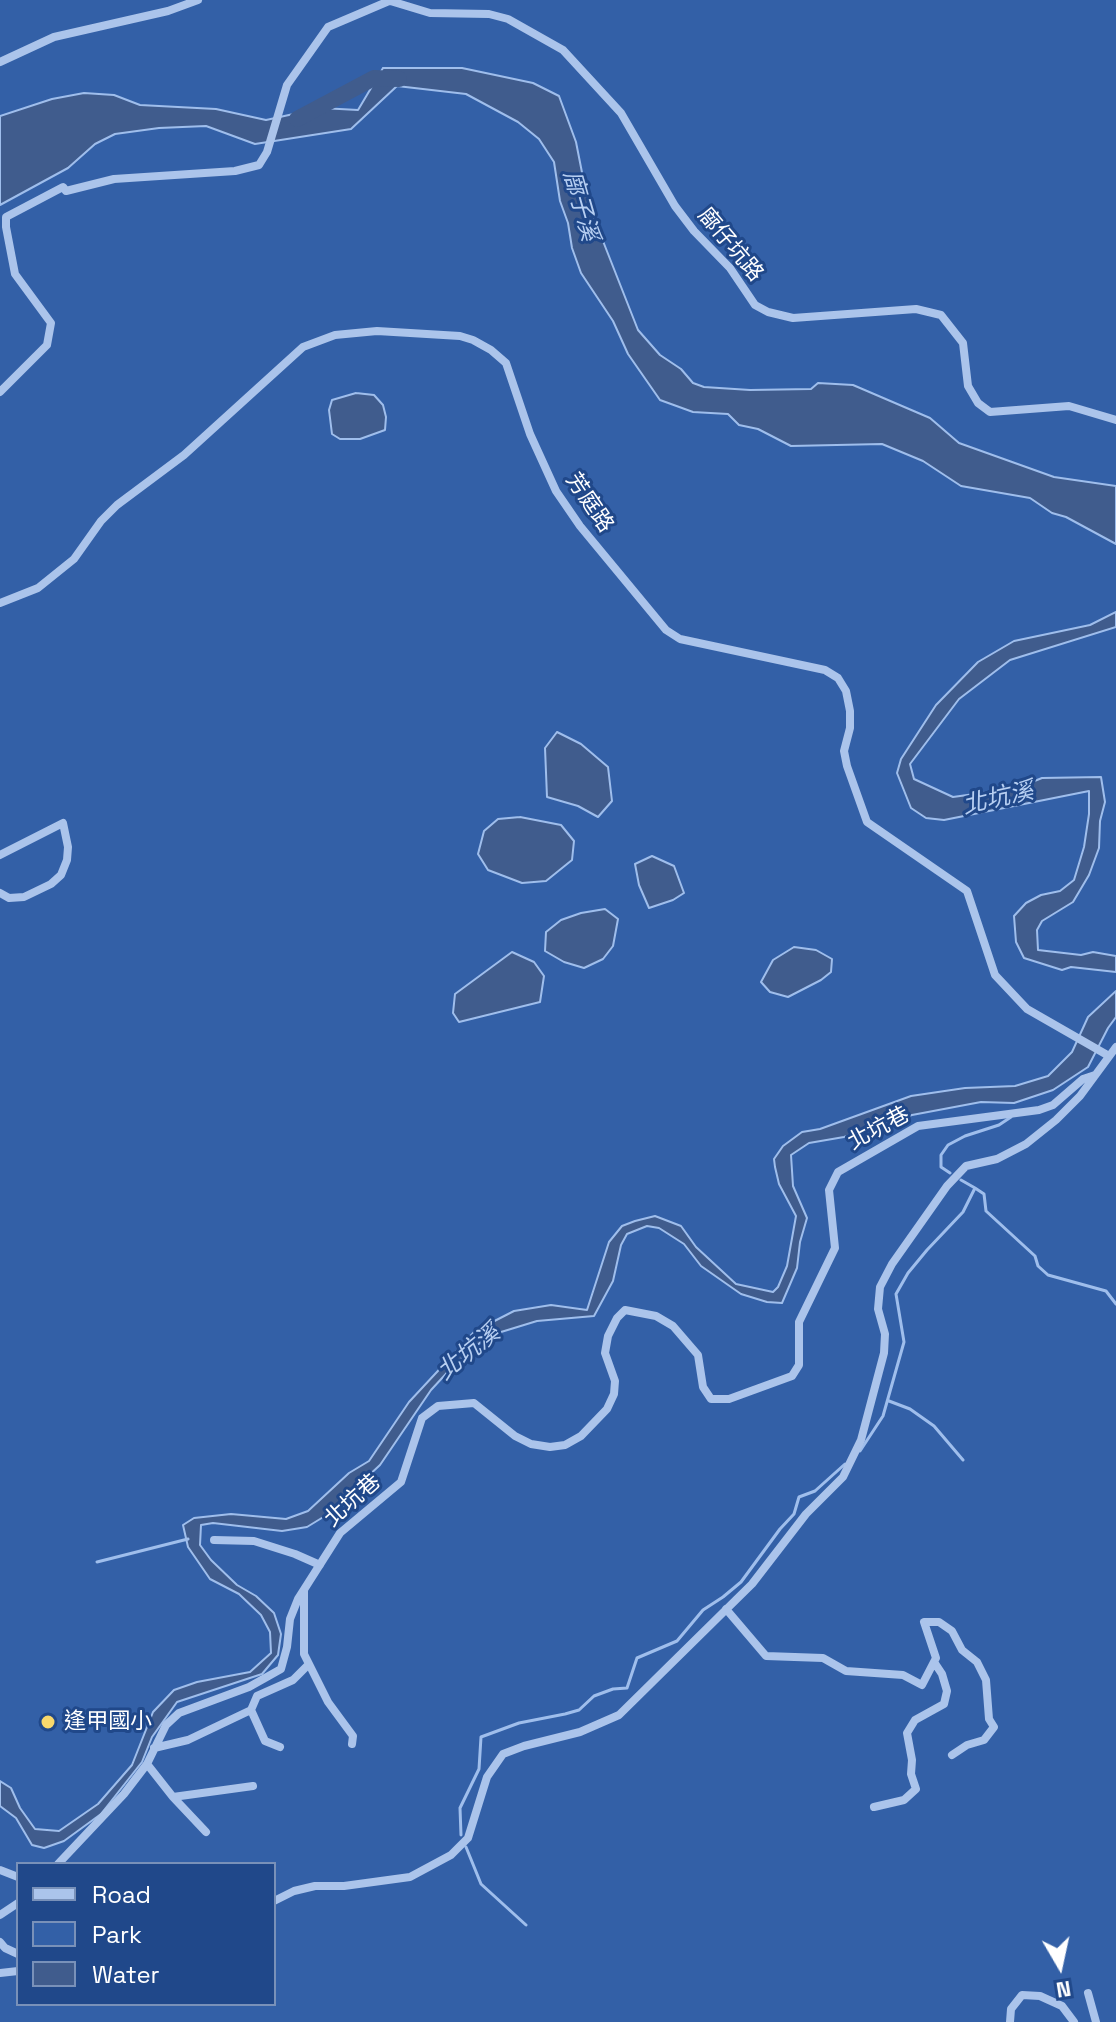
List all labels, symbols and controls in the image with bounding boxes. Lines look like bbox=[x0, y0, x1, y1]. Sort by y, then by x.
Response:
water label: 廍子溪 bbox=[556, 167, 604, 245]
street label: 廍仔坑路 bbox=[692, 203, 768, 287]
street label: 芳庭路 bbox=[560, 468, 618, 538]
water label: 北坑溪 bbox=[960, 777, 1036, 821]
street label: 北坑巷 bbox=[844, 1102, 914, 1156]
water label: 北坑溪 bbox=[432, 1319, 506, 1387]
street label: 北坑巷 bbox=[320, 1469, 386, 1533]
place label: 逢甲國小 bbox=[64, 1709, 152, 1735]
marker: 逢甲國小 bbox=[39, 1713, 57, 1731]
legend bbox=[16, 1862, 276, 2006]
text: Road bbox=[92, 1879, 151, 1910]
text: Park bbox=[92, 1919, 142, 1950]
north arrow bbox=[1020, 1926, 1100, 2006]
text: Water bbox=[92, 1959, 160, 1990]
text: N bbox=[1054, 1975, 1073, 2005]

